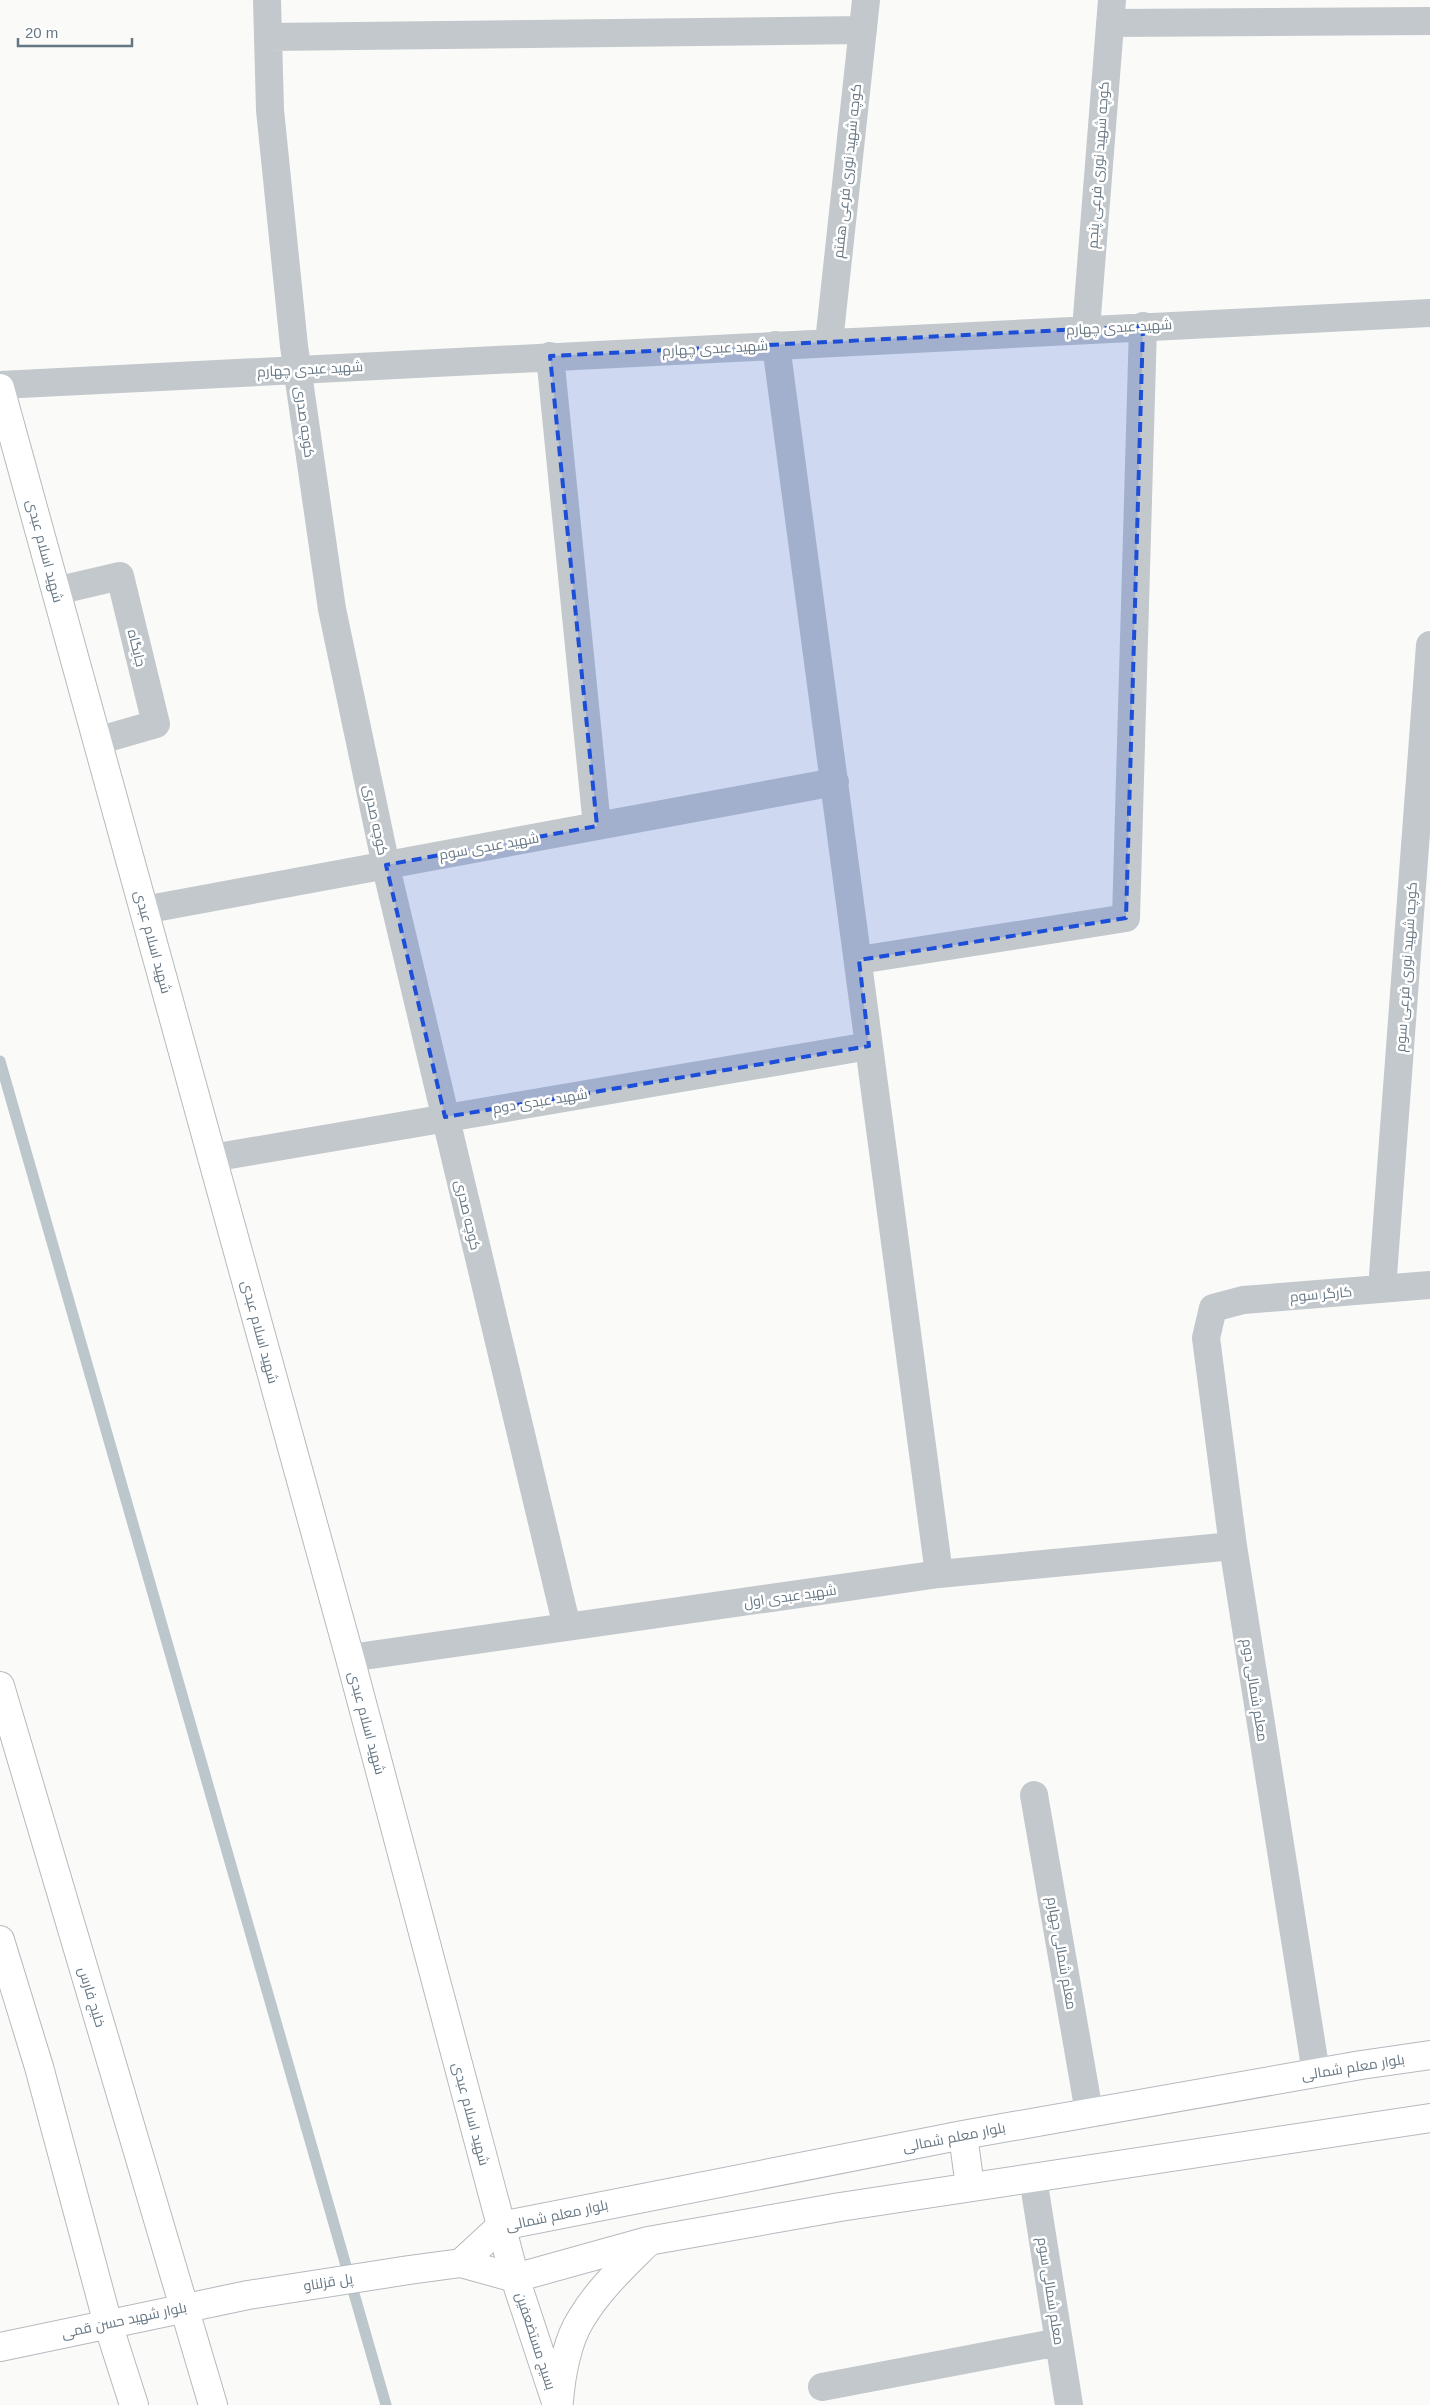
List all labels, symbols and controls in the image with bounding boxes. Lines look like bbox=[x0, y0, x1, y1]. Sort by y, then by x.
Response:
scale bar bbox=[18, 15, 131, 47]
text: 20 m bbox=[25, 24, 58, 41]
street label: کوچه شهید نوری فرعی پنجم bbox=[1084, 81, 1114, 249]
street label: کوچه شهید نوری فرعی هفتم bbox=[830, 83, 866, 259]
street label: شهید عبدی چهارم bbox=[1066, 316, 1173, 340]
street label: شهید عبدی چهارم bbox=[662, 337, 769, 361]
street label: شهید عبدی چهارم bbox=[257, 358, 364, 382]
street label: کوچه صدری bbox=[290, 385, 318, 459]
street label: شهید اسلام عبدی bbox=[22, 498, 66, 605]
street label: جایگاه bbox=[125, 628, 149, 668]
street label: کوچه صدری bbox=[359, 783, 391, 857]
street label: شهید عبدی سوم bbox=[438, 829, 541, 865]
street label: کوچه شهید نوری فرعی سوم bbox=[1392, 881, 1422, 1053]
street label: شهید اسلام عبدی bbox=[130, 889, 174, 996]
street label: شهید عبدی دوم bbox=[491, 1086, 589, 1118]
street label: کوچه صدری bbox=[450, 1178, 484, 1252]
street label: شهید اسلام عبدی bbox=[237, 1279, 281, 1386]
street label: کارگر سوم bbox=[1289, 1283, 1353, 1307]
street label: شهید عبدی اول bbox=[743, 1582, 837, 1611]
street label: معلم شمالی دوم bbox=[1237, 1638, 1271, 1743]
street label: شهید اسلام عبدی bbox=[344, 1670, 388, 1777]
street label: معلم شمالی چهارم bbox=[1042, 1895, 1080, 2011]
street label: خلیج فارس bbox=[74, 1965, 109, 2029]
street label: بلوار معلم شمالی bbox=[1300, 2051, 1406, 2085]
street label: شهید اسلام عبدی bbox=[448, 2061, 492, 2168]
street label: بلوار معلم شمالی bbox=[901, 2119, 1007, 2157]
street label: بلوار معلم شمالی bbox=[504, 2196, 610, 2236]
street label: معلم شمالی سوم bbox=[1033, 2236, 1067, 2346]
street label: پل قزلناو bbox=[302, 2270, 354, 2296]
street label: بسیج مستضعفین bbox=[512, 2290, 559, 2392]
street label: بلوار شهید حسن قمی bbox=[60, 2299, 188, 2341]

